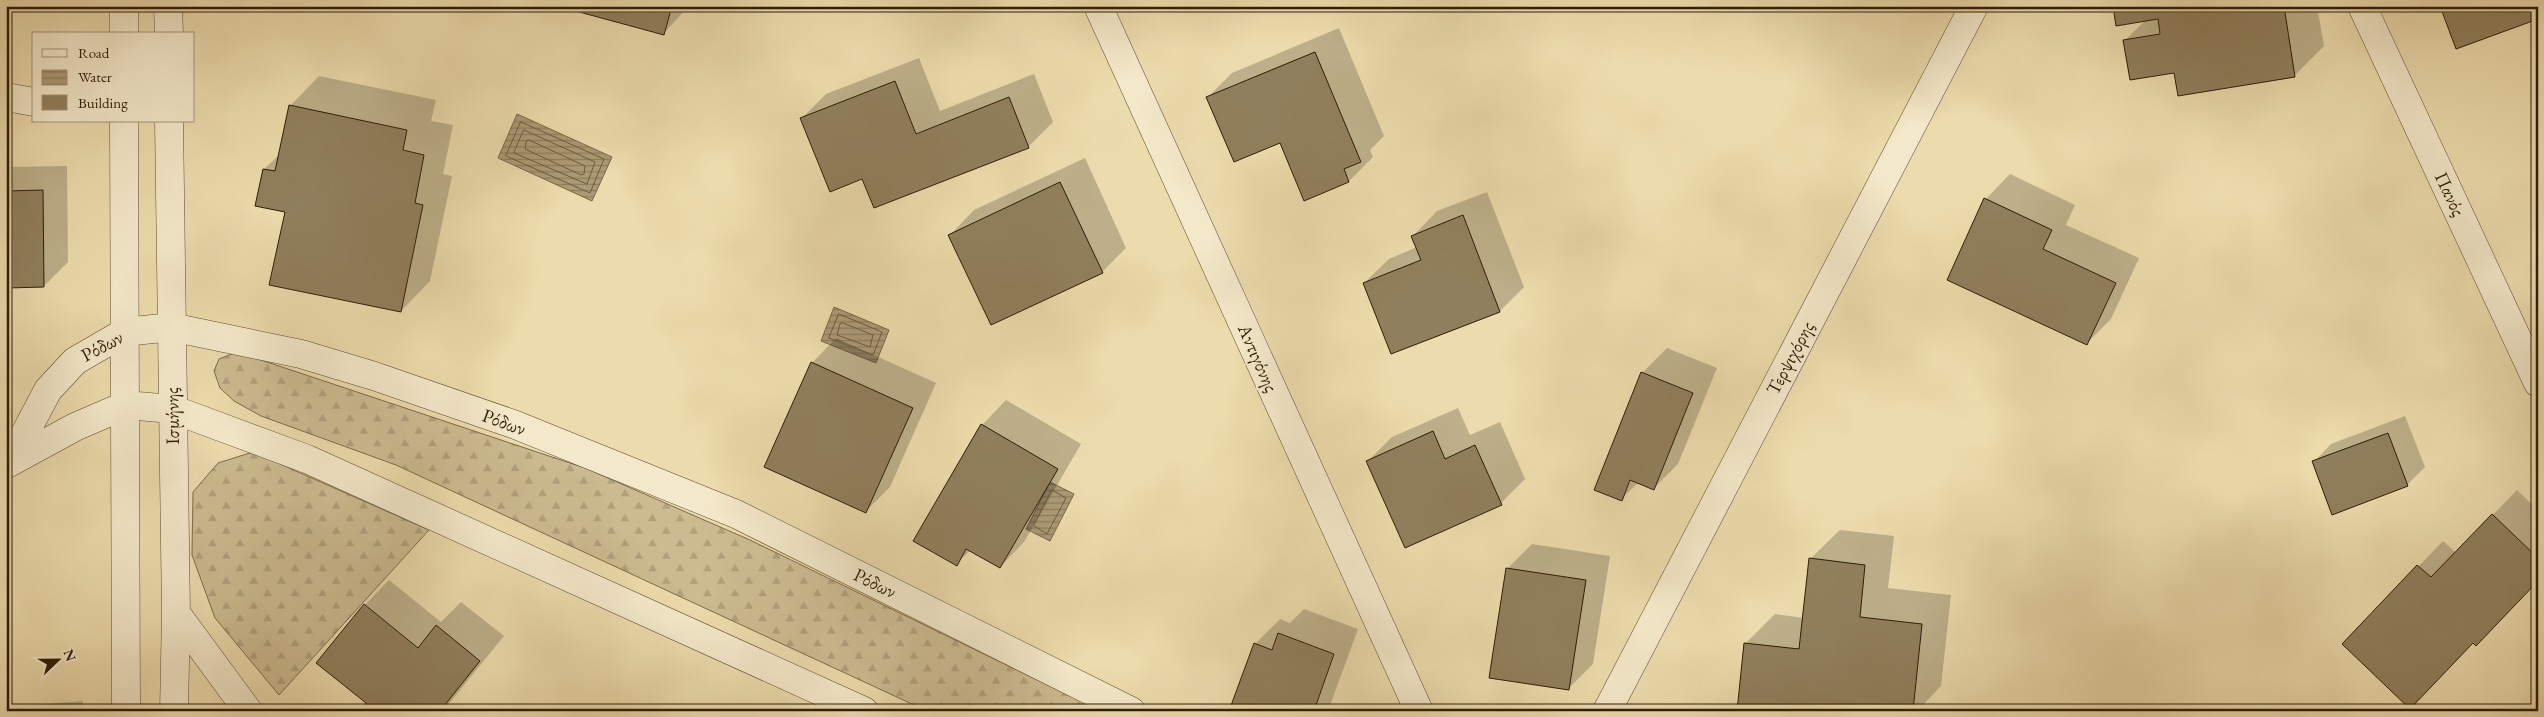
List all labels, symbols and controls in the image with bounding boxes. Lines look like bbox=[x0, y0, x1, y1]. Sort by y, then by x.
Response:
legend bbox=[32, 32, 195, 122]
text: Road bbox=[78, 43, 110, 62]
text: Water bbox=[78, 67, 112, 86]
text: Building bbox=[78, 93, 128, 112]
street label: Πανός bbox=[2429, 168, 2471, 220]
street label: Τερψιχόρης bbox=[1760, 317, 1820, 399]
street label: Αντιγόνης bbox=[1232, 319, 1284, 396]
street label: Ρόδων bbox=[77, 324, 128, 367]
street label: Ισμήνης bbox=[159, 387, 185, 445]
street label: Ρόδων bbox=[479, 403, 529, 441]
street label: Ρόδων bbox=[850, 562, 901, 604]
north arrow bbox=[32, 634, 82, 684]
text: N bbox=[60, 647, 81, 664]

